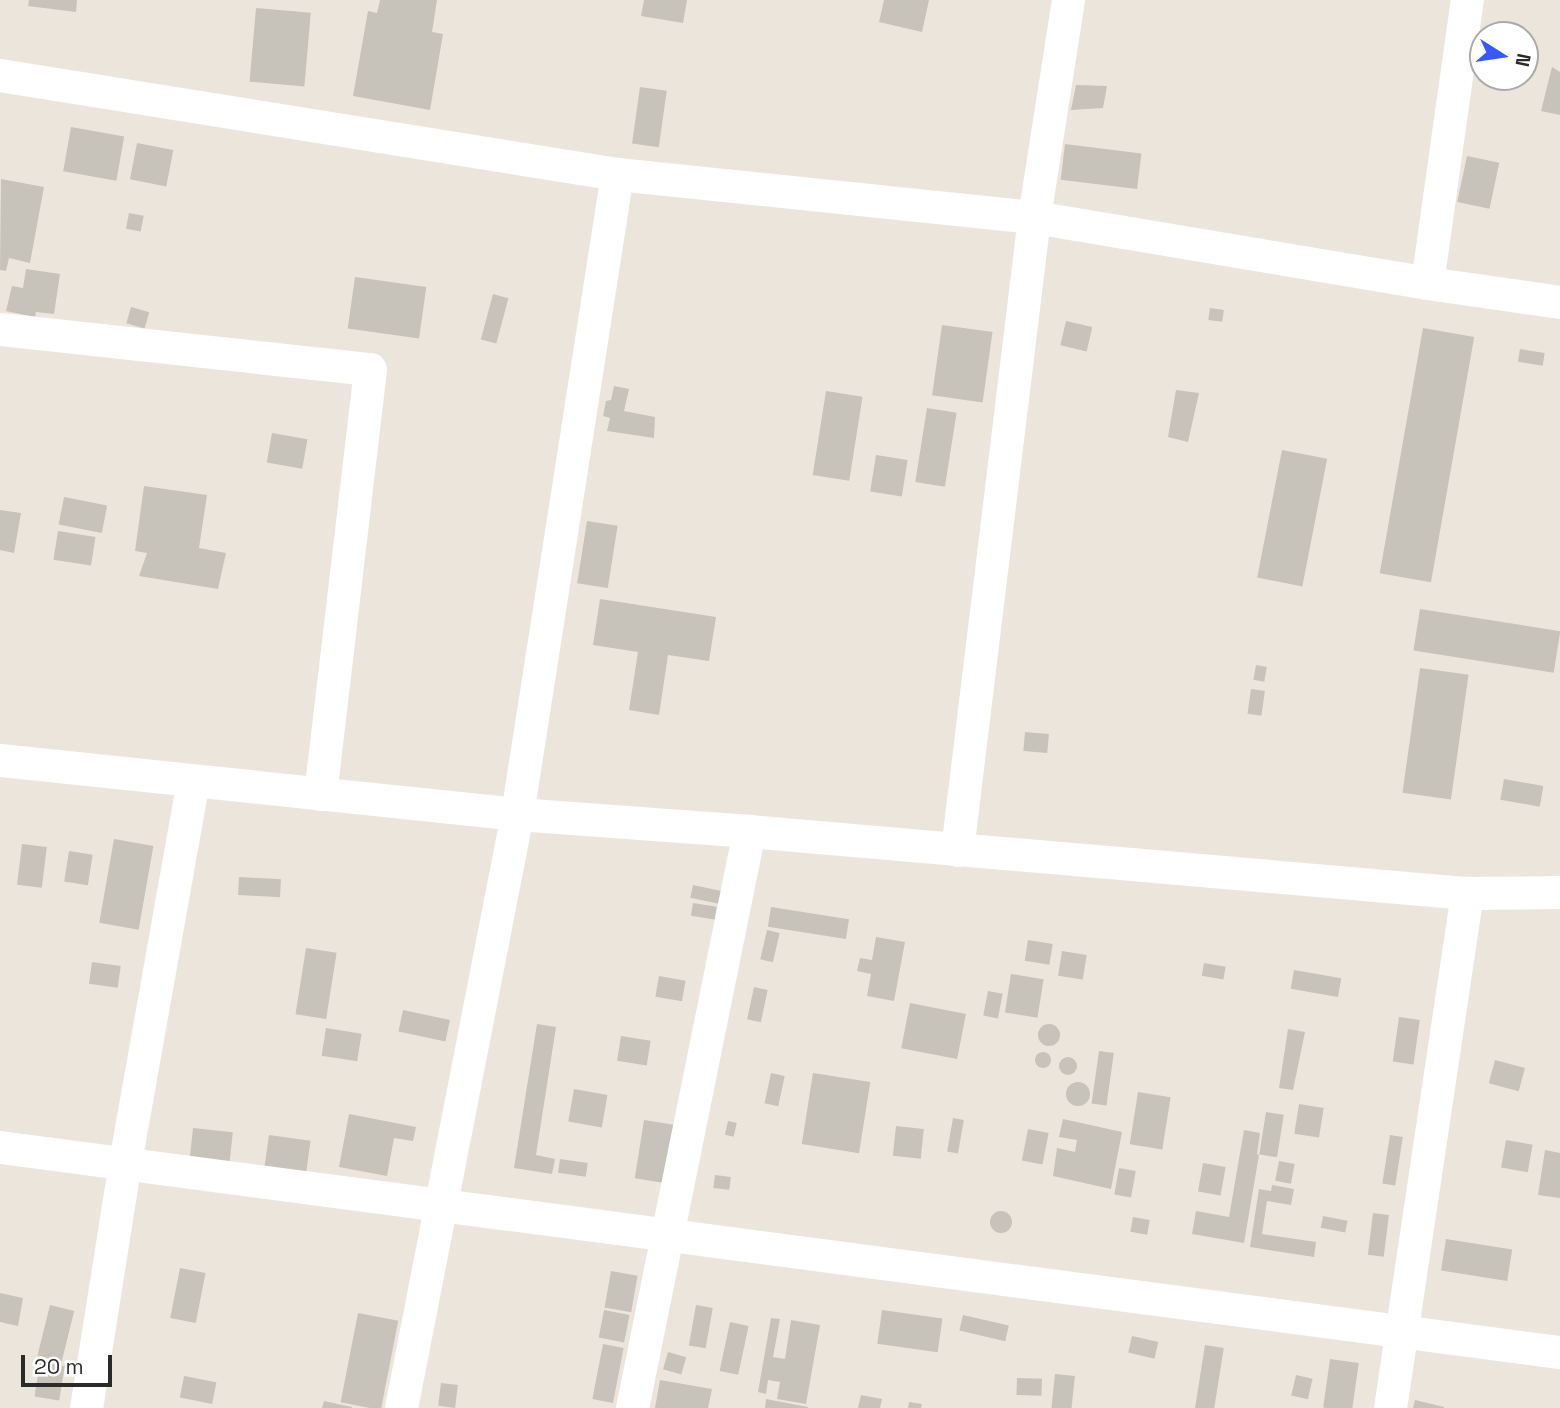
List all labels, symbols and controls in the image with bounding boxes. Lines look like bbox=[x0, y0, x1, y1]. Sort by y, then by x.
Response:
north arrow bbox=[1469, 21, 1539, 91]
text: N bbox=[1510, 51, 1537, 69]
scale bar bbox=[24, 1342, 116, 1386]
text: 20 m bbox=[34, 1353, 84, 1380]

